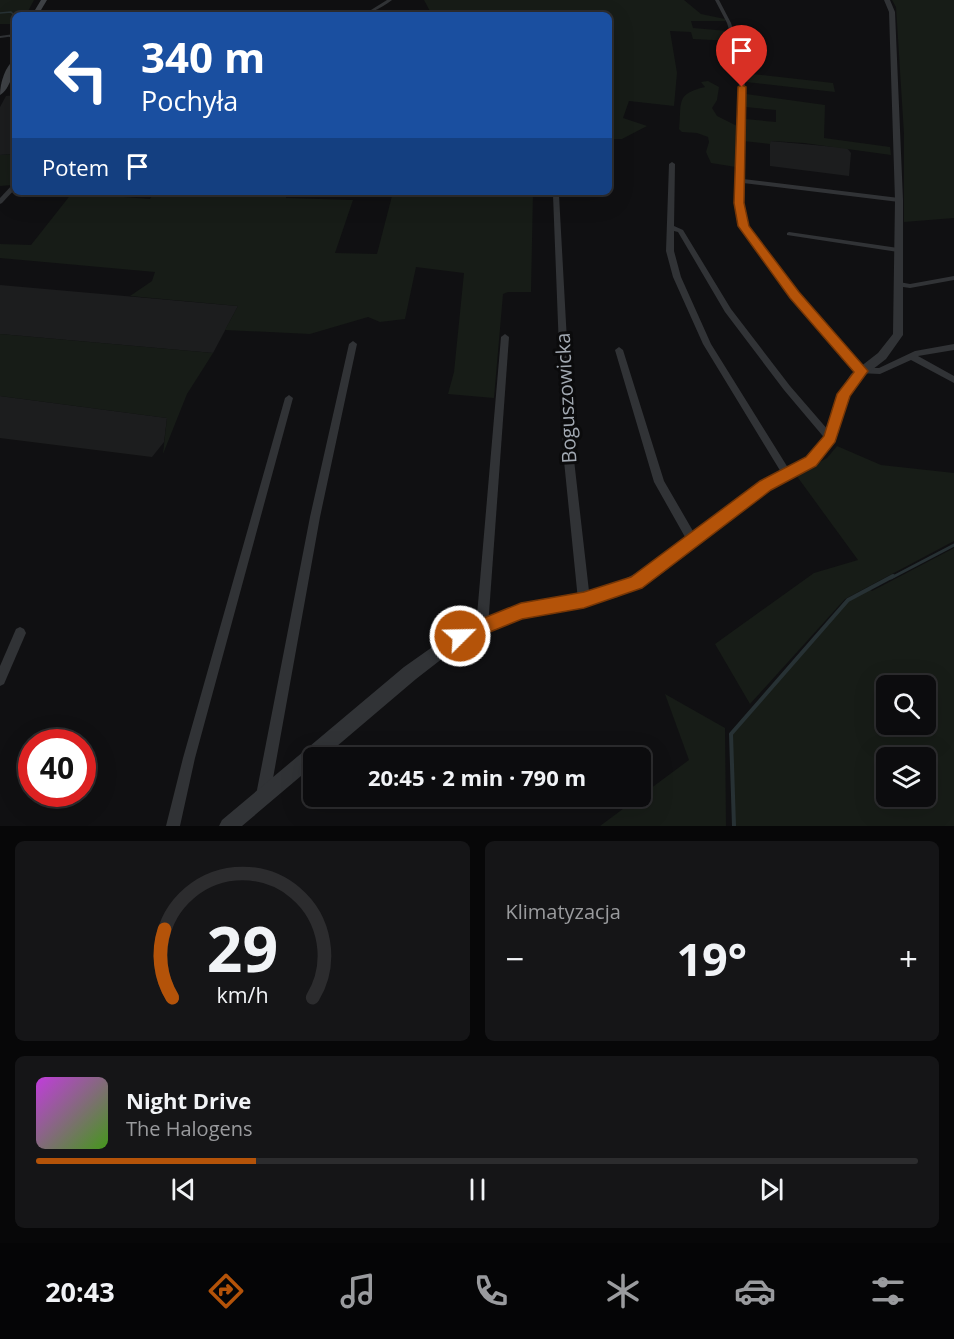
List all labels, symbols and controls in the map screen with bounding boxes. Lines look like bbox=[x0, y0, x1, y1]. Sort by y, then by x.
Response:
pin bbox=[716, 25, 767, 87]
text: 340 m bbox=[141, 28, 265, 85]
icon: arrive bbox=[725, 34, 758, 67]
icon: left bbox=[42, 36, 120, 114]
text: Pochyła bbox=[141, 82, 238, 119]
icon: arrive bbox=[121, 150, 154, 183]
text: Potem bbox=[42, 152, 109, 182]
street label: Boguszowicka bbox=[549, 332, 582, 464]
position arrow bbox=[428, 604, 492, 668]
map controls bbox=[876, 675, 936, 807]
button: search bbox=[876, 675, 936, 735]
speed limit sign: 40 bbox=[18, 729, 96, 807]
button: layers bbox=[876, 747, 936, 807]
text: 20:45 · 2 min · 790 m bbox=[368, 762, 586, 792]
text: Klimatyzacja bbox=[506, 898, 621, 925]
text: 29 bbox=[207, 905, 278, 990]
text: 19° bbox=[676, 928, 747, 989]
text: − bbox=[506, 936, 524, 981]
text: + bbox=[899, 936, 918, 981]
text: km/h bbox=[216, 980, 268, 1009]
text: Night Drive bbox=[126, 1085, 251, 1115]
text: The Halogens bbox=[126, 1115, 253, 1142]
icon: previous bbox=[167, 1173, 200, 1206]
icon: pause bbox=[461, 1173, 494, 1206]
icon: next bbox=[755, 1173, 788, 1206]
icon: directions bbox=[205, 1270, 247, 1312]
icon: music bbox=[337, 1270, 379, 1312]
icon: phone bbox=[470, 1270, 512, 1312]
icon: climate bbox=[602, 1270, 644, 1312]
icon: car bbox=[734, 1270, 776, 1312]
icon: filters bbox=[867, 1270, 909, 1312]
text: 20:43 bbox=[45, 1273, 115, 1310]

